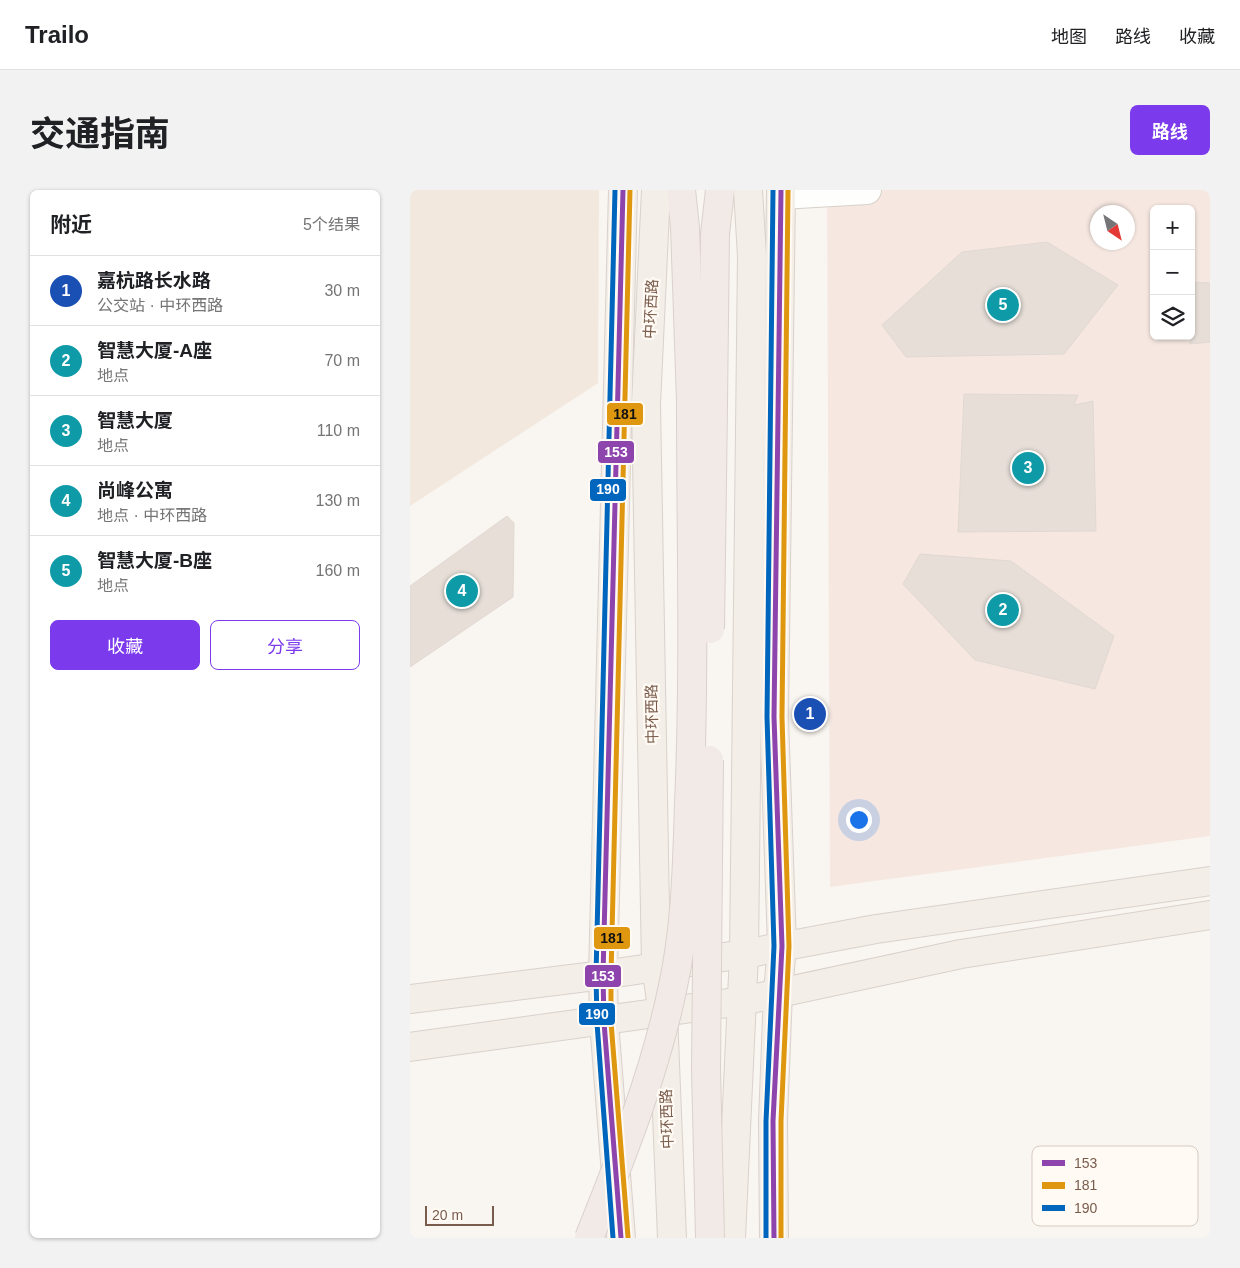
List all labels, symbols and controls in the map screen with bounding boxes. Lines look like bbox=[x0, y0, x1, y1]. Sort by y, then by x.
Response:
text: Trailo bbox=[25, 21, 89, 48]
text: 地图 bbox=[1051, 27, 1087, 47]
text: 路线 bbox=[1115, 27, 1151, 47]
text: 收藏 bbox=[1179, 27, 1215, 47]
button: 路线 bbox=[1130, 105, 1210, 155]
text: 交通指南 bbox=[30, 114, 170, 153]
north arrow bbox=[1090, 205, 1135, 250]
map controls bbox=[1150, 205, 1195, 340]
button: + bbox=[1150, 205, 1195, 250]
text: 附近 bbox=[50, 213, 92, 236]
text: 5个结果 bbox=[303, 216, 360, 233]
button: − bbox=[1150, 250, 1195, 295]
text: 嘉杭路长水路 bbox=[97, 270, 211, 291]
street label: 中环西路 bbox=[640, 279, 661, 339]
text: 1 bbox=[62, 282, 70, 299]
text: 30 m bbox=[324, 282, 360, 299]
pin: 5 bbox=[987, 286, 1019, 324]
button: layers bbox=[1150, 295, 1195, 340]
text: 公交站 · 中环西路 bbox=[97, 297, 223, 314]
text: 智慧大厦-A座 bbox=[97, 340, 212, 361]
text: 2 bbox=[62, 352, 70, 369]
text: 70 m bbox=[324, 352, 360, 369]
text: 地点 bbox=[97, 367, 129, 384]
line badge: 181 bbox=[606, 402, 644, 426]
text: 181 bbox=[613, 406, 637, 422]
text: 智慧大厦 bbox=[97, 410, 173, 431]
text: 3 bbox=[62, 422, 70, 439]
text: 110 m bbox=[317, 422, 360, 439]
text: 地点 bbox=[97, 437, 129, 454]
line badge: 153 bbox=[597, 440, 635, 464]
text: 153 bbox=[604, 444, 628, 460]
pin: 3 bbox=[1012, 449, 1044, 487]
line badge: 190 bbox=[589, 478, 627, 502]
text: 尚峰公寓 bbox=[97, 480, 173, 501]
text: 190 bbox=[596, 481, 620, 497]
text: 4 bbox=[62, 492, 70, 509]
text: 130 m bbox=[316, 492, 360, 509]
text: 地点 · 中环西路 bbox=[97, 507, 207, 524]
text: 智慧大厦-B座 bbox=[97, 550, 212, 571]
text: 5 bbox=[62, 562, 70, 579]
text: 160 m bbox=[316, 562, 360, 579]
pin: 4 bbox=[446, 572, 478, 610]
text: 地点 bbox=[97, 577, 129, 594]
pin: 2 bbox=[987, 591, 1019, 629]
button: 收藏 bbox=[50, 620, 200, 670]
button: 分享 bbox=[210, 620, 360, 670]
street label: 中环西路 bbox=[642, 684, 661, 744]
pin: 1 bbox=[794, 695, 826, 733]
your location bbox=[846, 807, 872, 833]
line badge: 181 bbox=[593, 926, 631, 950]
text: 181 bbox=[600, 930, 624, 946]
line badge: 153 bbox=[584, 964, 622, 988]
text: 153 bbox=[591, 968, 615, 984]
line badge: 190 bbox=[578, 1002, 616, 1026]
text: 190 bbox=[585, 1006, 609, 1022]
street label: 中环西路 bbox=[657, 1089, 676, 1149]
legend bbox=[1032, 1146, 1198, 1226]
text: 153 bbox=[1074, 1155, 1098, 1171]
text: 181 bbox=[1074, 1177, 1098, 1193]
text: 190 bbox=[1074, 1200, 1098, 1216]
scale bar bbox=[425, 1203, 494, 1226]
text: 20 m bbox=[432, 1207, 463, 1223]

